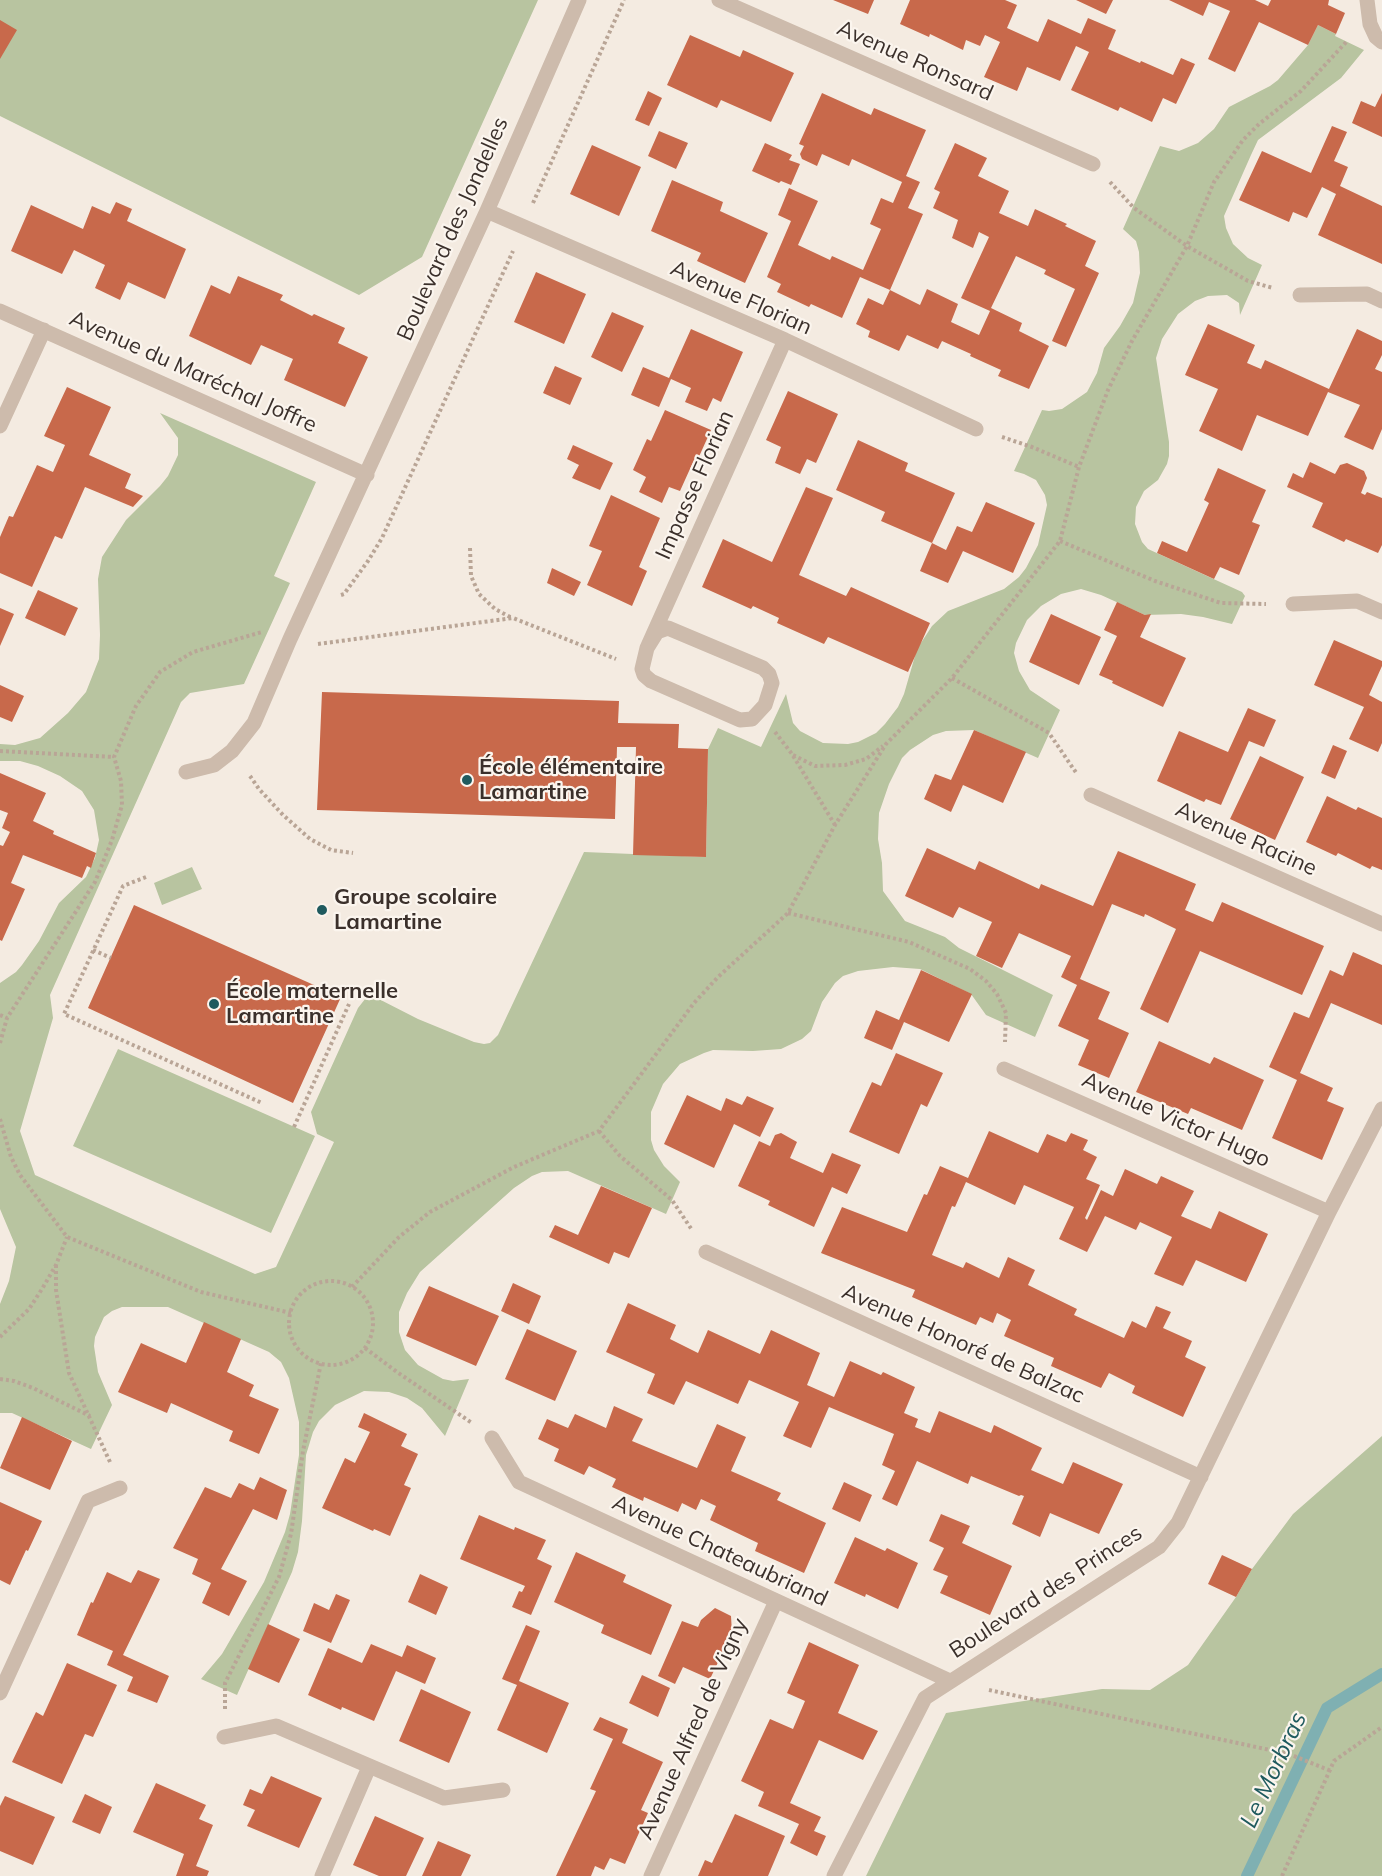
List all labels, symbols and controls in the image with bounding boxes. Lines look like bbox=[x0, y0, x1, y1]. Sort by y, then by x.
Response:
street label: Avenue Ronsard bbox=[833, 15, 997, 107]
street label: Boulevard des Jondelles bbox=[392, 113, 514, 345]
street label: Avenue Florian bbox=[666, 255, 816, 341]
street label: Avenue du Maréchal Joffre bbox=[65, 305, 321, 439]
street label: Impasse Florian bbox=[650, 406, 740, 564]
place label: École élémentaire Lamartine bbox=[479, 754, 663, 806]
marker: École élémentaire Lamartine bbox=[460, 773, 474, 787]
street label: Avenue Racine bbox=[1171, 796, 1321, 882]
place label: Groupe scolaire Lamartine bbox=[334, 884, 497, 936]
marker: Groupe scolaire Lamartine bbox=[315, 903, 329, 917]
place label: École maternelle Lamartine bbox=[226, 978, 398, 1030]
marker: École maternelle Lamartine bbox=[207, 997, 221, 1011]
street label: Avenue Victor Hugo bbox=[1078, 1067, 1274, 1173]
street label: Avenue Honoré de Balzac bbox=[838, 1279, 1088, 1409]
street label: Avenue Chateaubriand bbox=[608, 1489, 832, 1613]
street label: Boulevard des Princes bbox=[945, 1520, 1147, 1664]
street label: Avenue Alfred de Vigny bbox=[632, 1614, 754, 1844]
water label: Le Morbras bbox=[1235, 1707, 1313, 1833]

